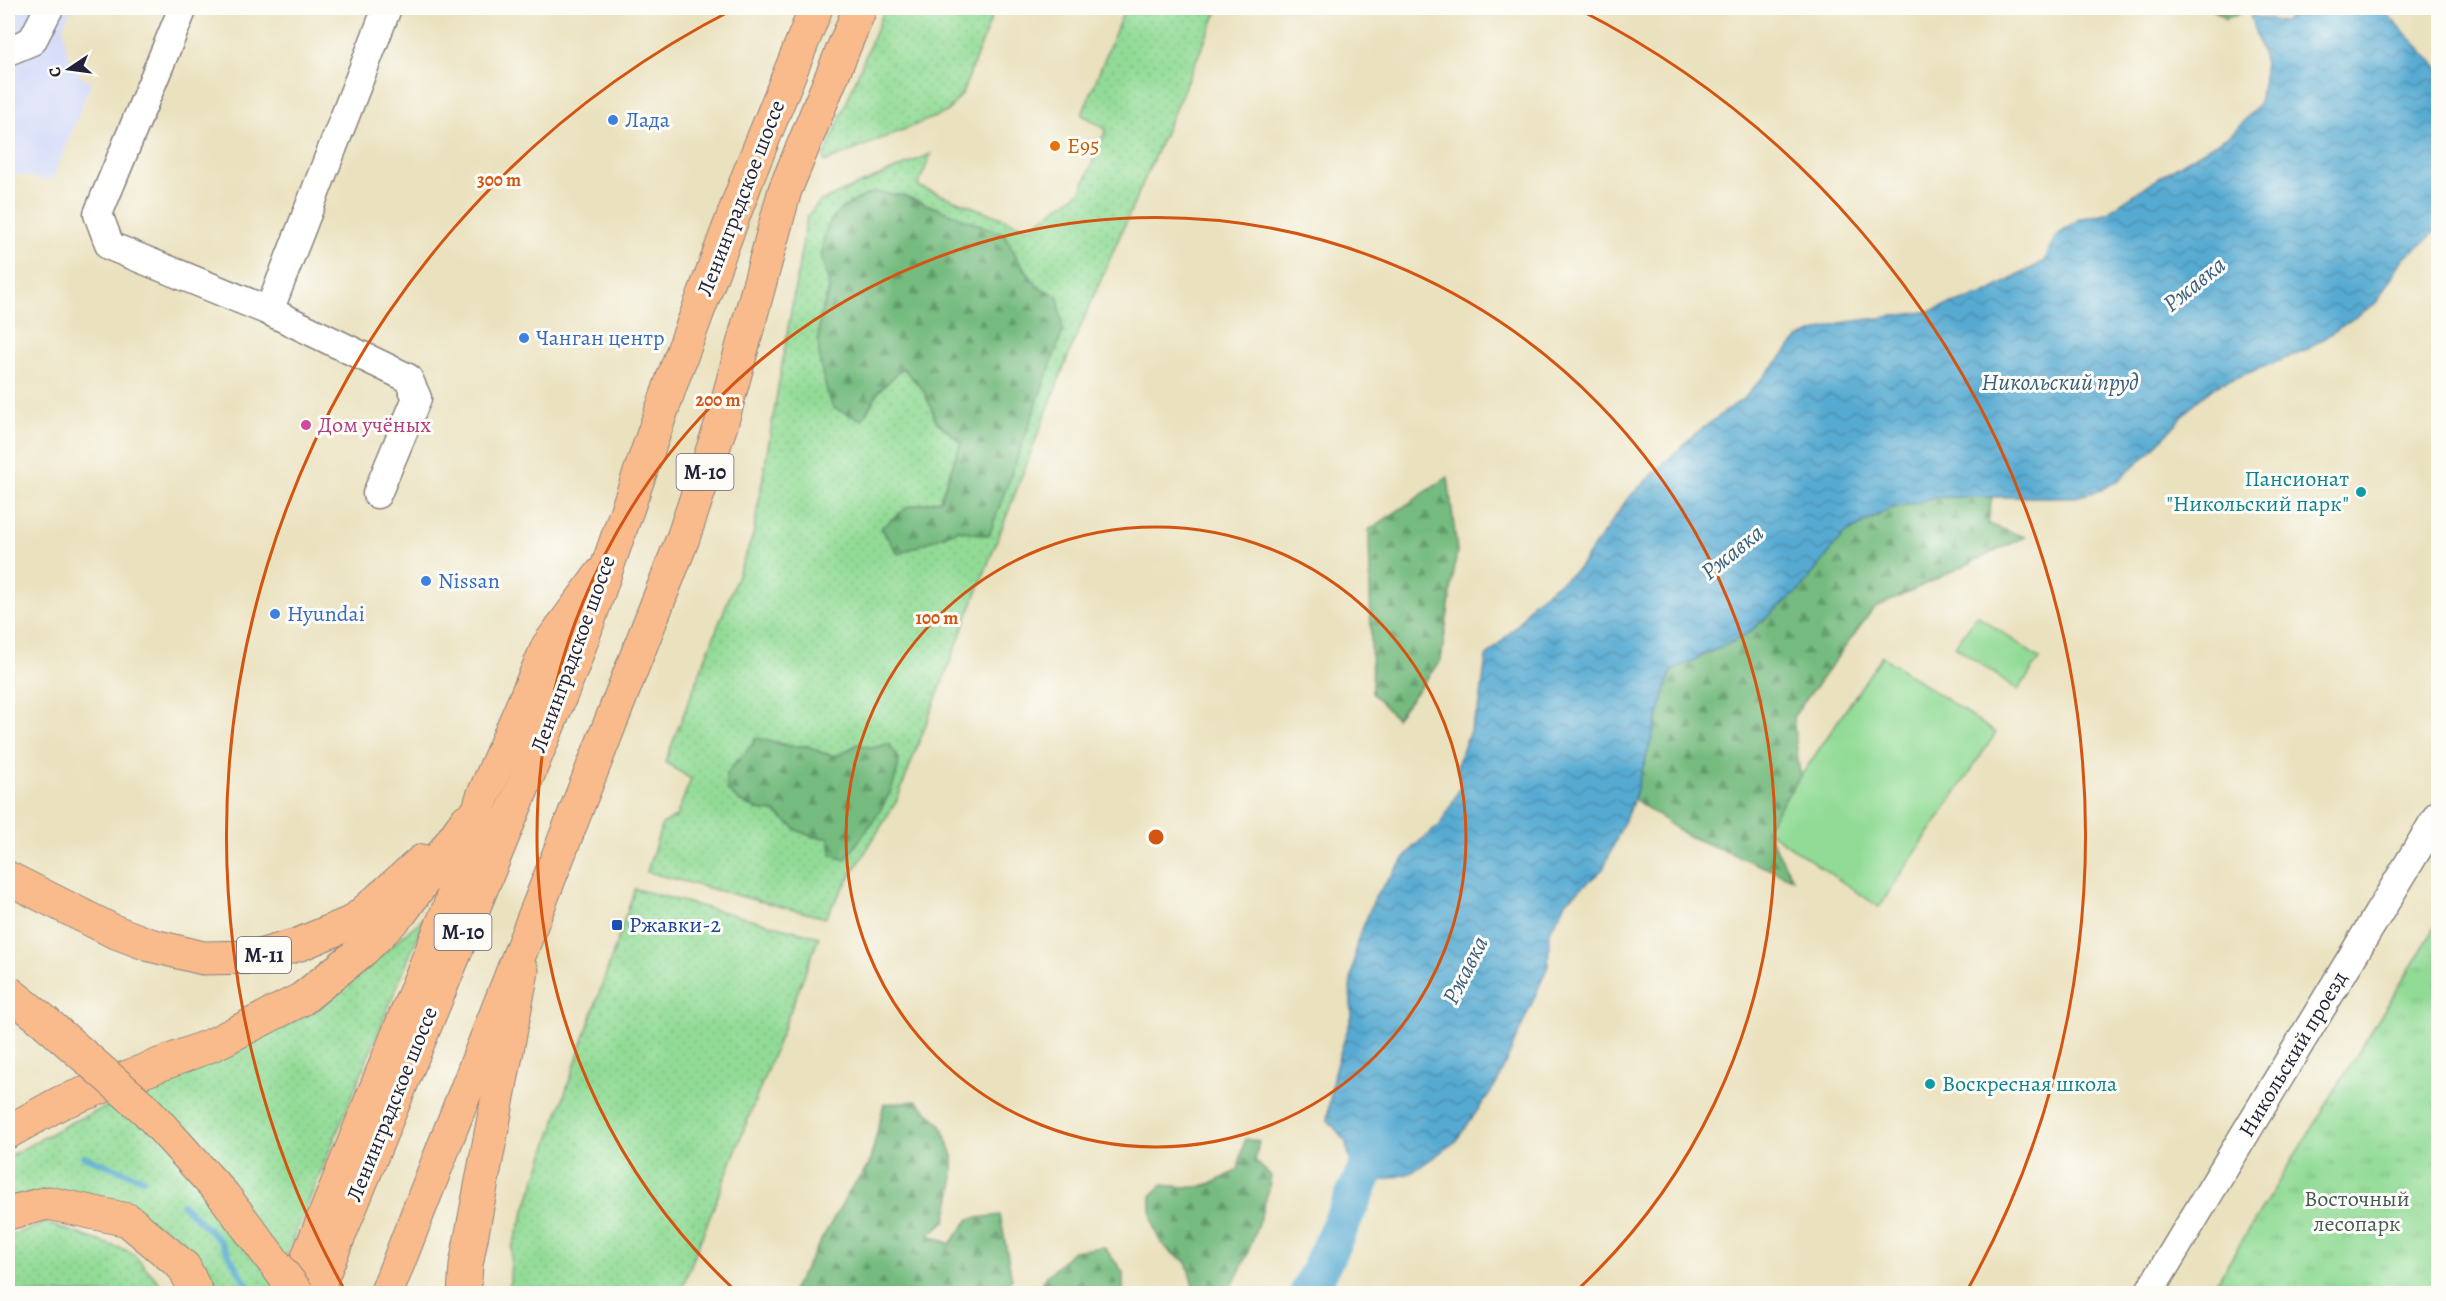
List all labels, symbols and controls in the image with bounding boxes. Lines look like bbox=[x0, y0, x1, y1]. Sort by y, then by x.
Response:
north arrow bbox=[39, 39, 99, 99]
text: С bbox=[44, 65, 67, 79]
street label: Ленинградское шоссе bbox=[690, 96, 792, 300]
place label: Лада bbox=[625, 105, 671, 135]
marker: Лада bbox=[606, 113, 620, 127]
place label: E95 bbox=[1067, 131, 1099, 161]
marker: E95 bbox=[1048, 139, 1062, 153]
text: 300 m bbox=[477, 168, 521, 192]
water label: Ржавка bbox=[2156, 249, 2232, 319]
place label: Чанган центр bbox=[536, 323, 665, 353]
marker: Чанган центр bbox=[517, 331, 531, 345]
water label: Никольский пруд bbox=[1981, 366, 2139, 398]
text: 200 m bbox=[695, 388, 741, 412]
place label: Дом учёных bbox=[318, 410, 431, 440]
marker: Дом учёных bbox=[299, 418, 313, 432]
road number: М-10 bbox=[676, 454, 734, 490]
place label: Пансионат "Никольский парк" bbox=[2166, 464, 2349, 519]
marker: Пансионат "Никольский парк" bbox=[2354, 485, 2368, 499]
water label: Ржавка bbox=[1694, 517, 1770, 587]
street label: Ленинградское шоссе bbox=[523, 551, 623, 757]
place label: Nissan bbox=[438, 566, 500, 596]
marker: Nissan bbox=[419, 574, 433, 588]
place label: Hyundai bbox=[287, 599, 365, 629]
text: 100 m bbox=[916, 606, 958, 630]
marker: Hyundai bbox=[268, 607, 282, 621]
centre of rings bbox=[1146, 827, 1166, 847]
place label: Ржавки-2 bbox=[629, 910, 721, 940]
road number: М-10 bbox=[434, 914, 492, 950]
marker: Ржавки-2 bbox=[610, 918, 624, 932]
water label: Ржавка bbox=[1434, 930, 1496, 1010]
road number: М-11 bbox=[237, 937, 291, 973]
street label: Никольский проезд bbox=[2232, 965, 2354, 1143]
street label: Ленинградское шоссе bbox=[339, 1002, 445, 1206]
place label: Воскресная школа bbox=[1942, 1069, 2118, 1099]
marker: Воскресная школа bbox=[1923, 1077, 1937, 1091]
park label: Восточный лесопарк bbox=[2304, 1184, 2410, 1239]

